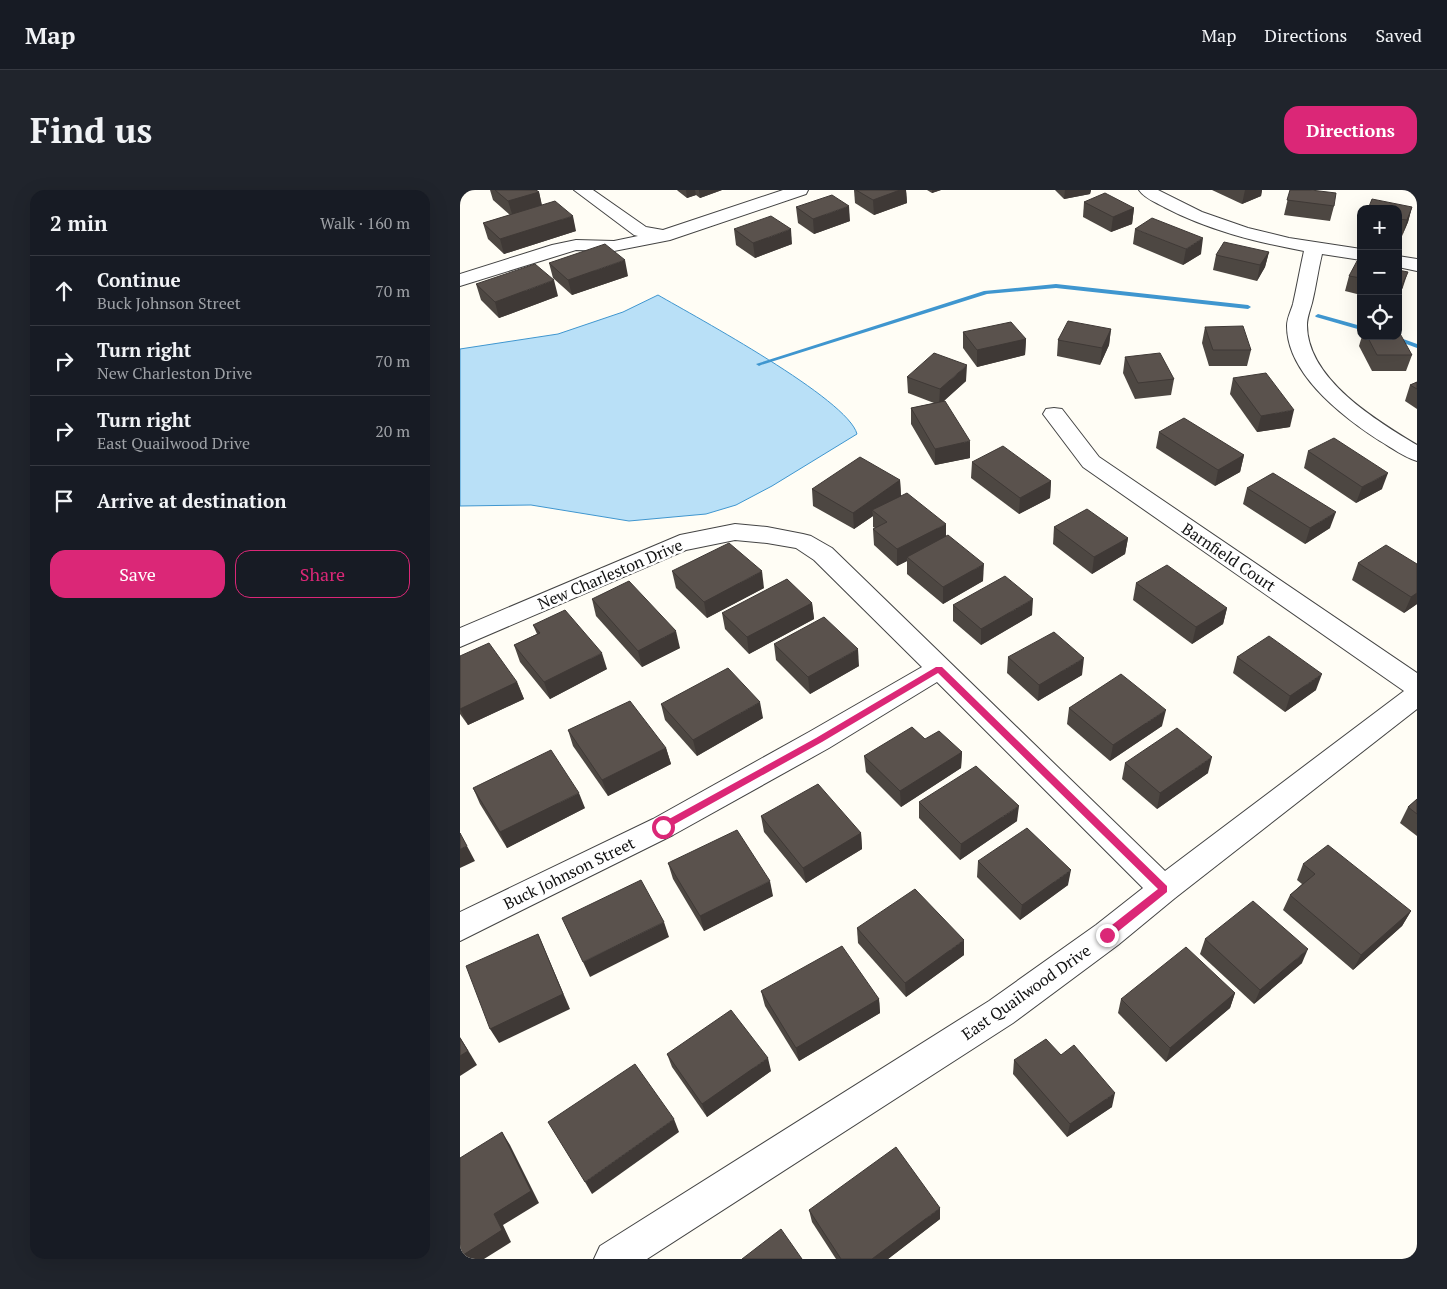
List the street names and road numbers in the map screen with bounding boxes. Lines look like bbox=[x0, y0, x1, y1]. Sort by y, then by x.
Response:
street label: Barnfield Court bbox=[1178, 517, 1280, 597]
street label: New Charleston Drive bbox=[534, 534, 686, 614]
street label: Buck Johnson Street bbox=[500, 832, 638, 914]
street label: East Quailwood Drive bbox=[957, 939, 1095, 1045]

